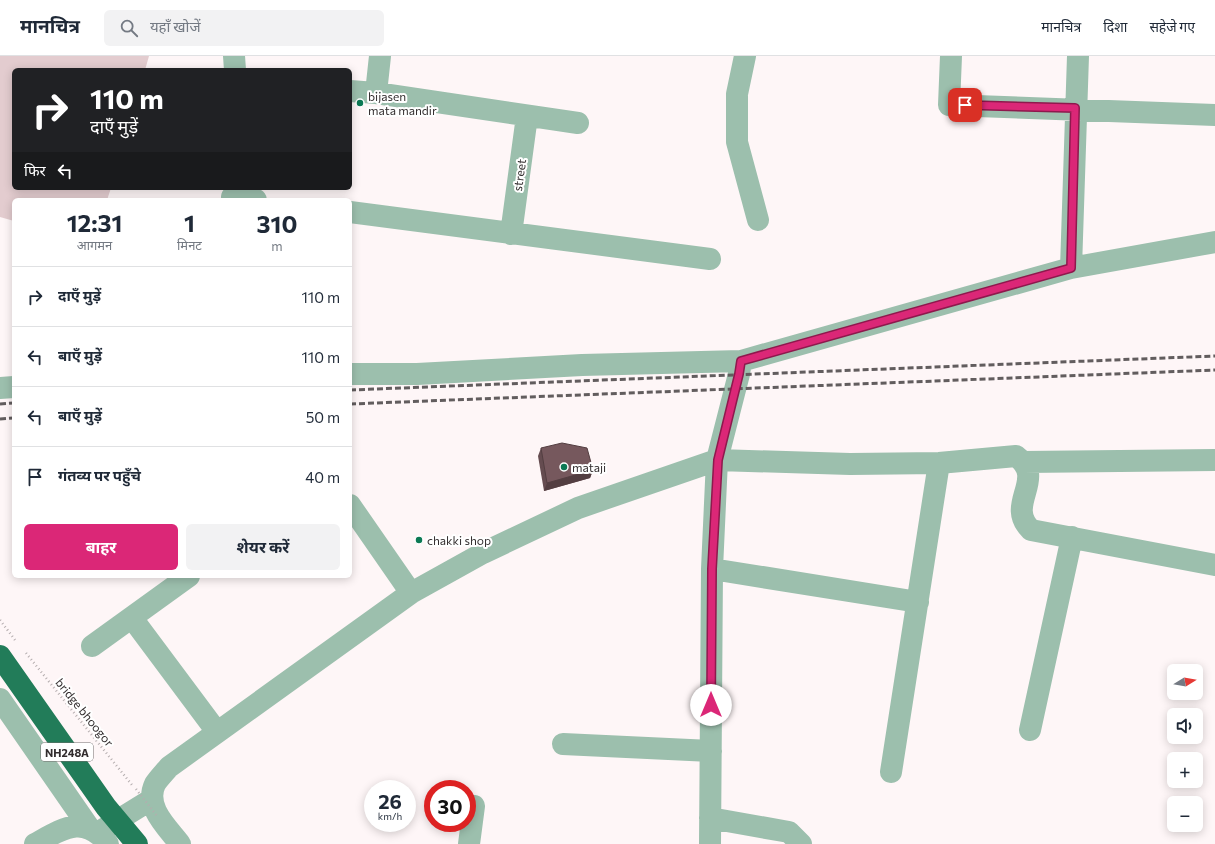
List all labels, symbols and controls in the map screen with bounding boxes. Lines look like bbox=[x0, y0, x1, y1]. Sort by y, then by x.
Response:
search box bbox=[104, 10, 384, 46]
text: मानचित्र bbox=[20, 14, 80, 37]
icon: search bbox=[118, 17, 140, 39]
text: यहाँ खोजें bbox=[150, 17, 201, 35]
text: मानचित्र bbox=[1041, 18, 1081, 35]
text: दिशा bbox=[1103, 18, 1127, 35]
text: सहेजे गए bbox=[1149, 18, 1195, 35]
text: 110 m bbox=[90, 81, 164, 115]
icon: right bbox=[24, 84, 76, 136]
pin bbox=[948, 88, 982, 122]
place label: bijasen mata mandir bbox=[368, 89, 437, 117]
icon: arrive bbox=[954, 94, 976, 116]
marker: bijasen mata mandir bbox=[355, 98, 365, 108]
text: दाएँ मुड़ें bbox=[90, 115, 138, 137]
street label: street bbox=[510, 158, 528, 192]
icon: left bbox=[54, 160, 76, 182]
text: फिर bbox=[24, 161, 46, 179]
text: 12:31 bbox=[67, 208, 122, 237]
text: 1 bbox=[184, 208, 195, 237]
text: 310 bbox=[257, 209, 297, 238]
text: आगमन bbox=[77, 237, 112, 253]
text: मिनट bbox=[177, 237, 202, 253]
text: m bbox=[271, 238, 283, 254]
icon: right bbox=[24, 286, 46, 308]
text: दाएँ मुड़ें bbox=[58, 286, 101, 304]
text: 110 m bbox=[301, 288, 340, 306]
icon: left bbox=[24, 346, 46, 368]
text: बाएँ मुड़ें bbox=[58, 346, 102, 364]
text: 110 m bbox=[301, 348, 340, 366]
icon: left bbox=[24, 406, 46, 428]
text: बाएँ मुड़ें bbox=[58, 406, 102, 424]
text: 50 m bbox=[306, 408, 340, 426]
place label: mataji bbox=[572, 460, 606, 474]
marker: mataji bbox=[559, 462, 569, 472]
icon: arrive bbox=[24, 466, 46, 488]
text: गंतव्य पर पहुँचे bbox=[58, 466, 141, 484]
text: 40 m bbox=[305, 468, 340, 486]
button: बाहर bbox=[24, 524, 178, 570]
button: शेयर करें bbox=[186, 524, 340, 570]
place label: chakki shop bbox=[427, 533, 491, 547]
marker: chakki shop bbox=[414, 535, 424, 545]
north arrow bbox=[1167, 664, 1203, 700]
map controls bbox=[1167, 664, 1203, 832]
street label: bridge bhoogor bbox=[53, 675, 117, 749]
position arrow bbox=[690, 684, 732, 726]
button: sound bbox=[1167, 708, 1203, 744]
road number: NH248A bbox=[41, 743, 93, 761]
button: + bbox=[1167, 752, 1203, 788]
speed limit sign: 30 bbox=[424, 780, 476, 832]
text: 26 bbox=[378, 789, 402, 813]
button: − bbox=[1167, 796, 1203, 832]
text: km/h bbox=[378, 810, 402, 822]

